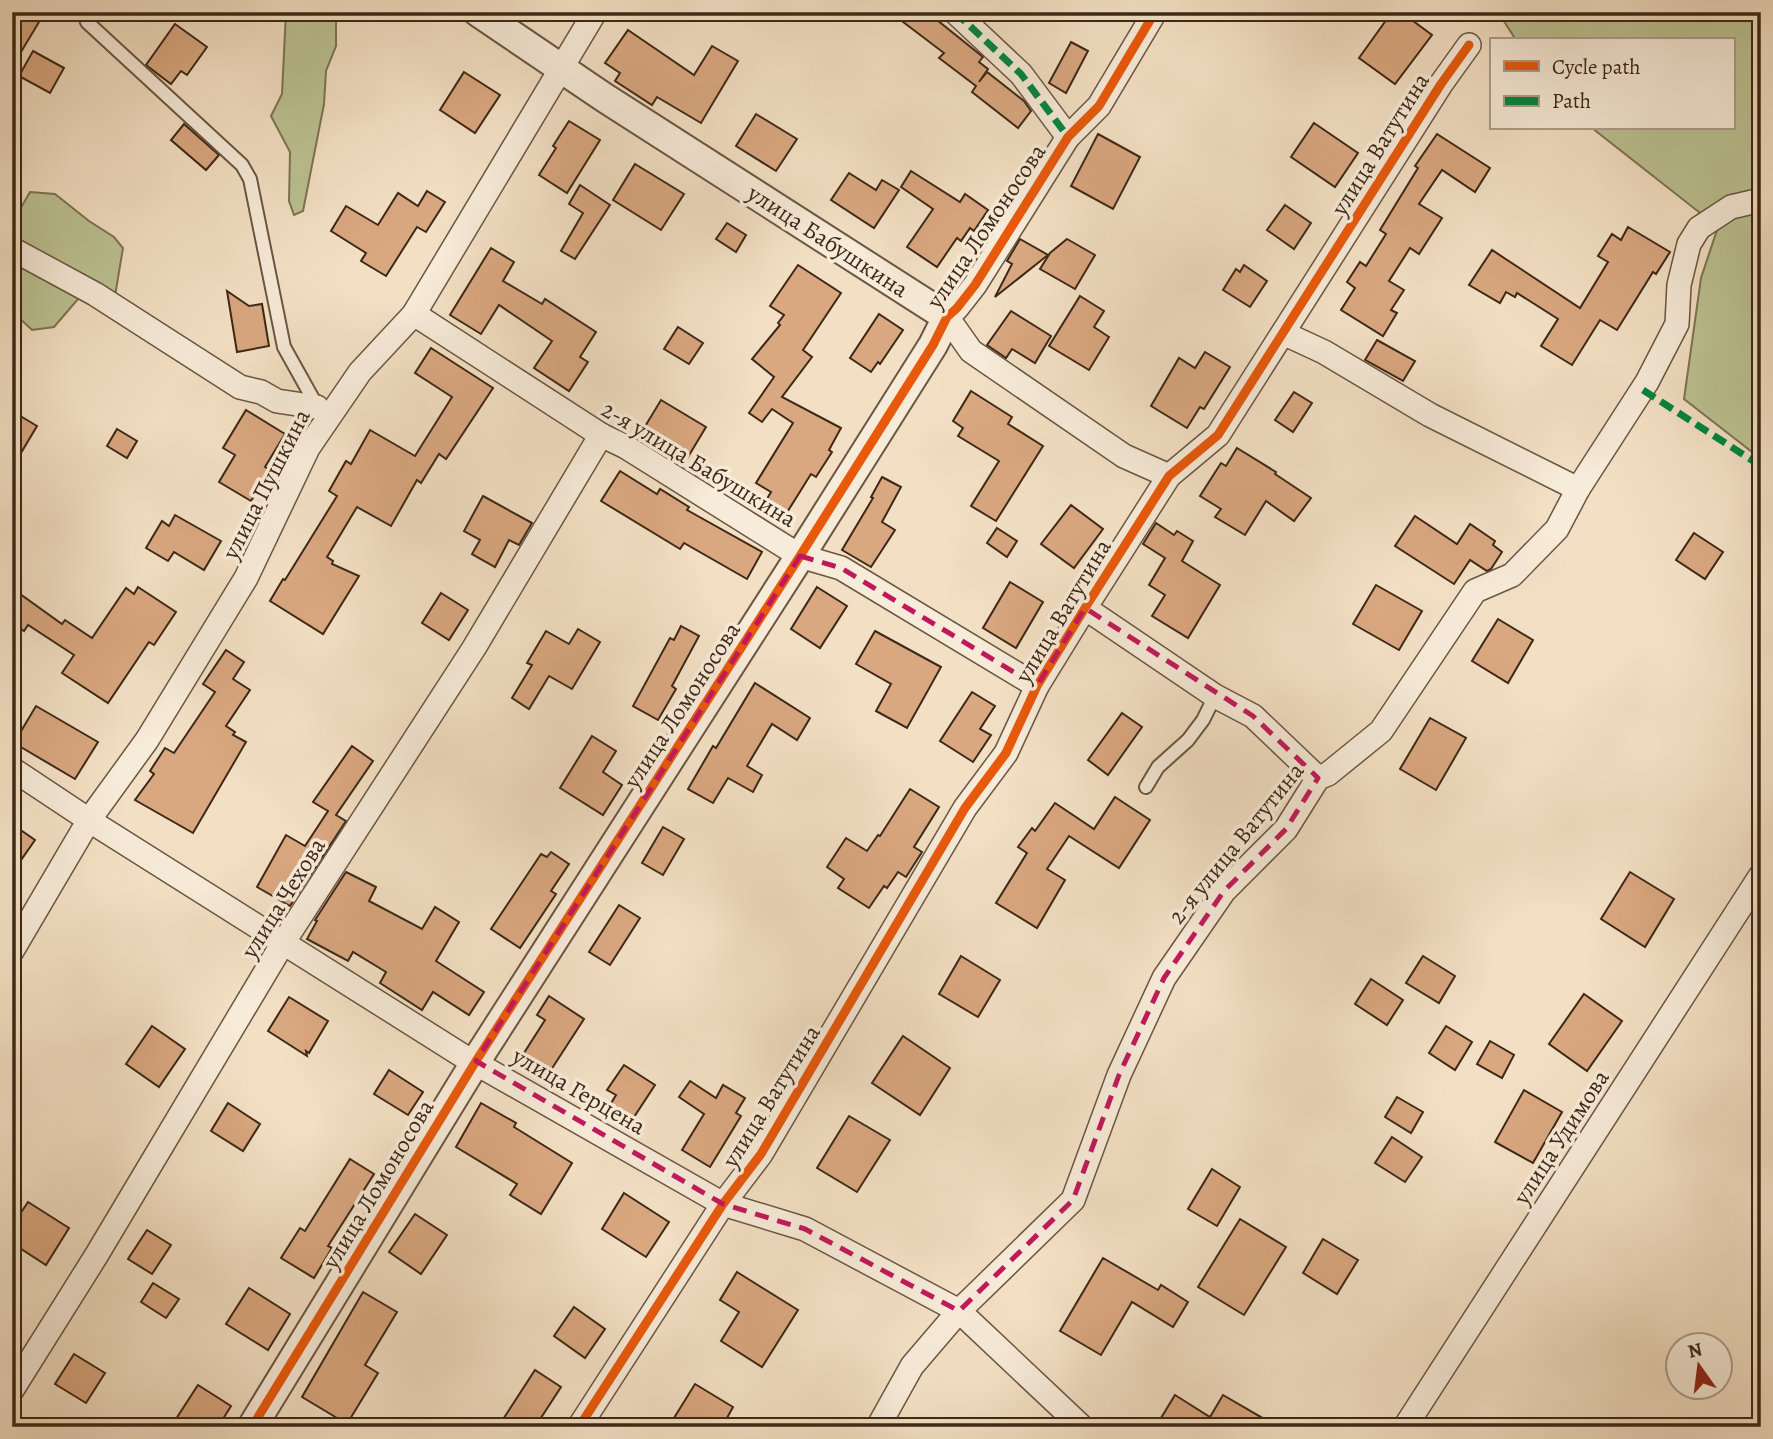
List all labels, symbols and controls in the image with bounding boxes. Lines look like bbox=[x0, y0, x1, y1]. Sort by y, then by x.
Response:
legend bbox=[1490, 38, 1734, 130]
text: Cycle path bbox=[1552, 53, 1641, 81]
street label: улица Ватутина bbox=[1323, 67, 1437, 222]
text: Path bbox=[1552, 87, 1591, 115]
street label: улица Ломоносова bbox=[918, 137, 1053, 315]
street label: улица Бабушкина bbox=[741, 176, 915, 305]
street label: 2-я улица Бабушкина bbox=[596, 393, 802, 535]
street label: улица Пушкина bbox=[214, 403, 318, 565]
street label: улица Ватутина bbox=[1007, 533, 1119, 690]
street label: улица Ломоносова bbox=[616, 616, 748, 795]
street label: 2-я улица Ватутина bbox=[1161, 756, 1311, 930]
street label: улица Чехова bbox=[233, 832, 333, 965]
street label: улица Ватутина bbox=[714, 1019, 828, 1174]
street label: улица Герцена bbox=[506, 1039, 652, 1142]
street label: улица Удимова bbox=[1505, 1063, 1616, 1211]
street label: улица Ломоносова bbox=[314, 1093, 441, 1276]
north arrow bbox=[1664, 1330, 1734, 1400]
text: N bbox=[1685, 1336, 1705, 1365]

